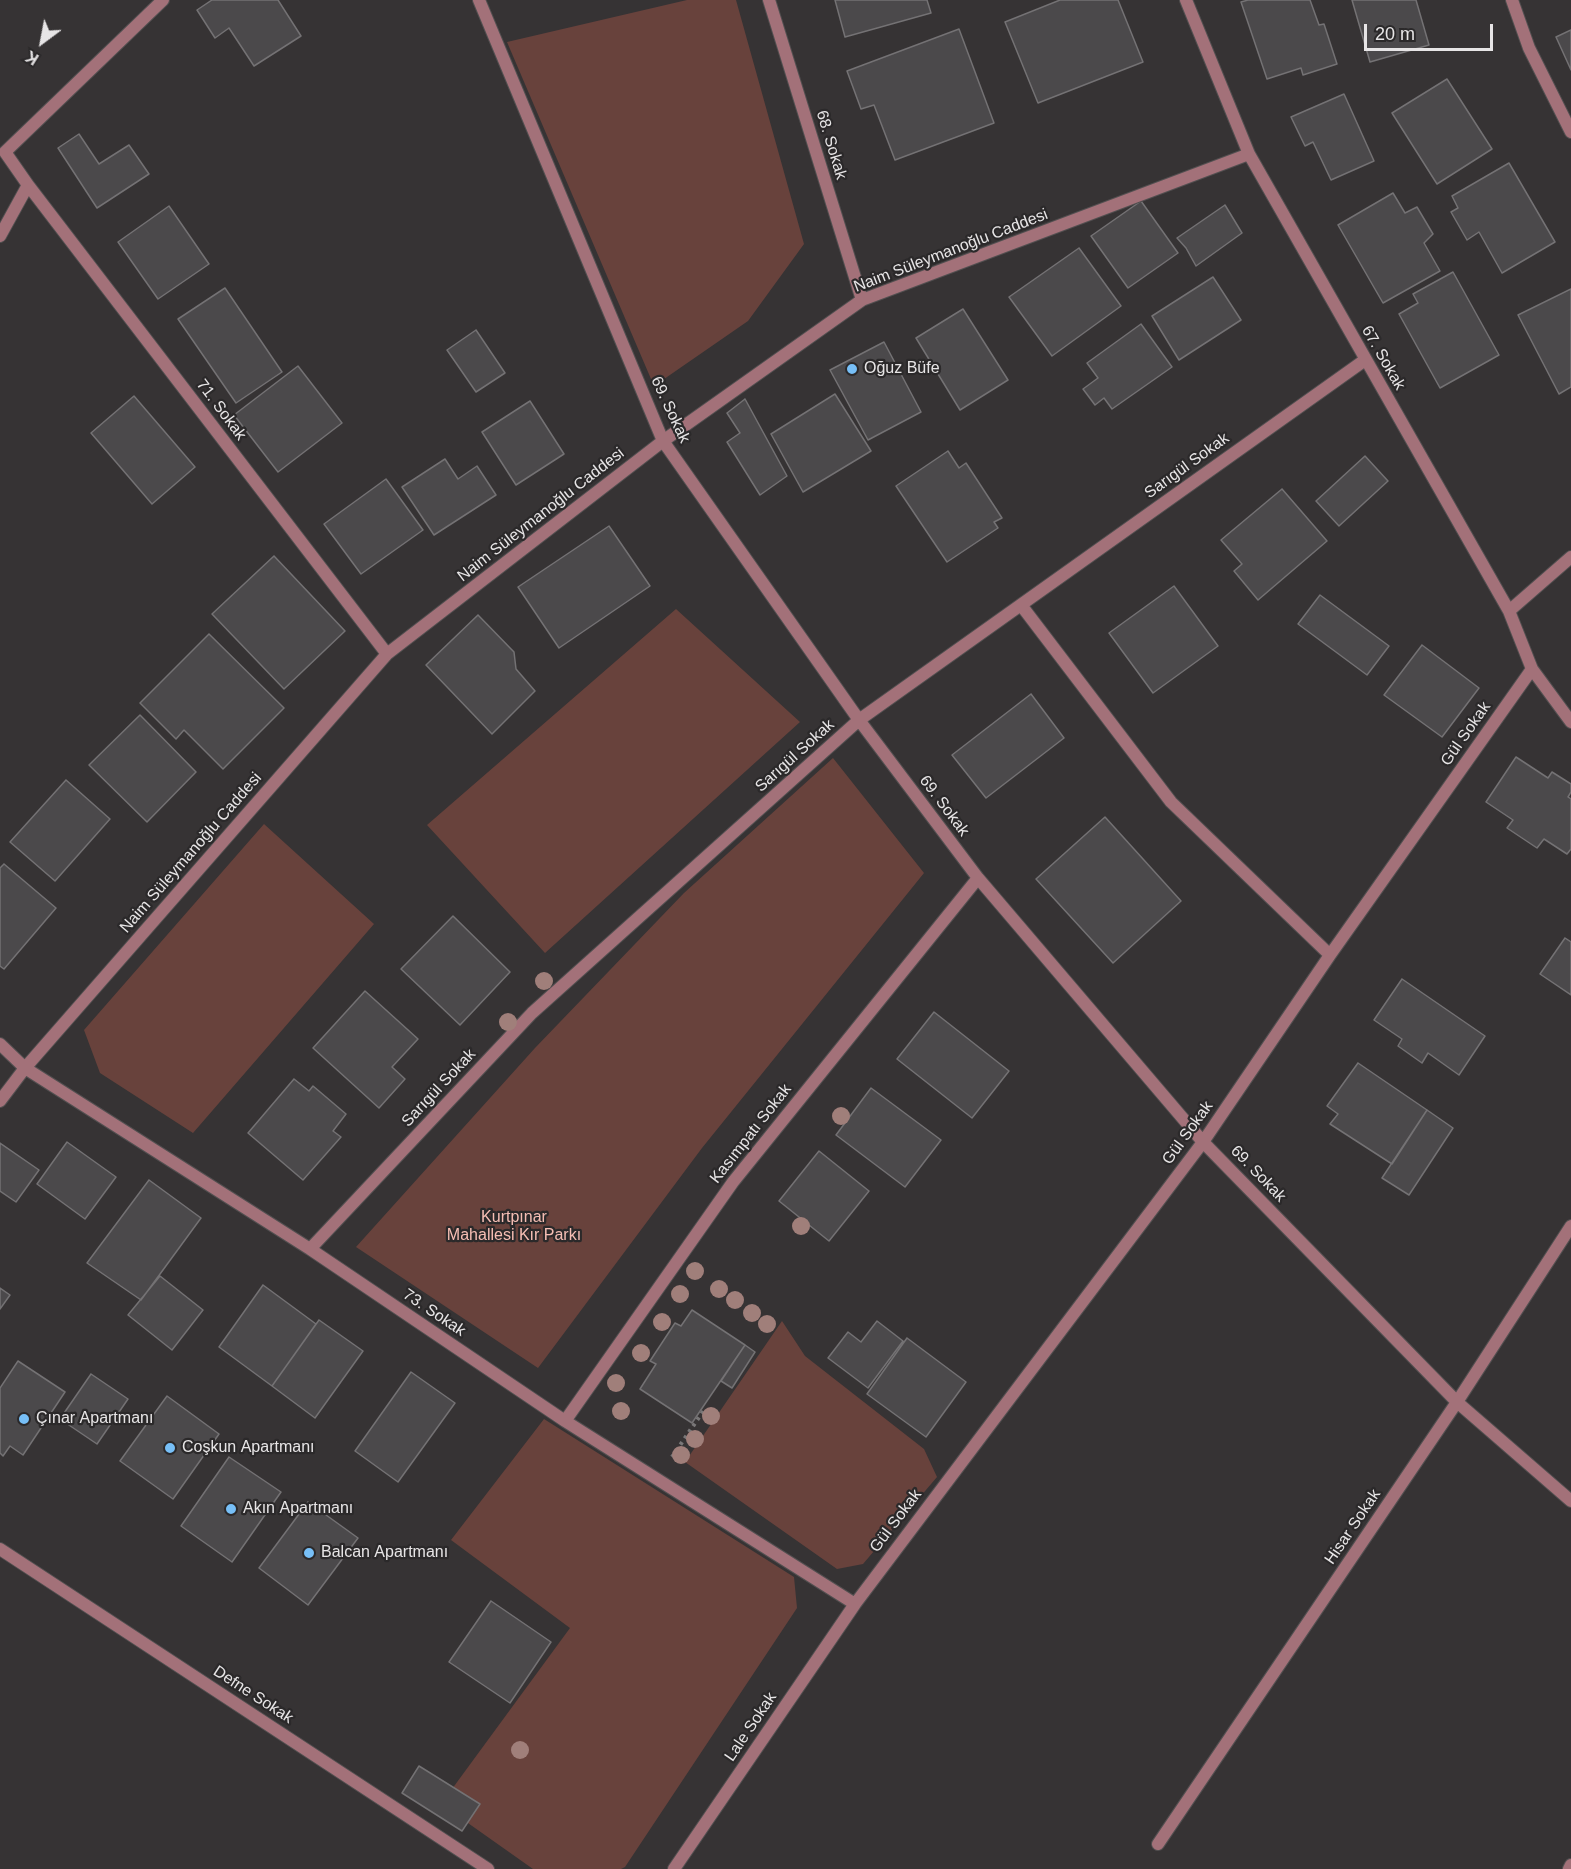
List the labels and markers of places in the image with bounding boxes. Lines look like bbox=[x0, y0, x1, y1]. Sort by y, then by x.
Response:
place label: Oğuz Büfe bbox=[864, 359, 940, 379]
marker: Oğuz Büfe bbox=[845, 362, 859, 376]
place label: Çınar Apartmanı bbox=[36, 1409, 153, 1429]
marker: Çınar Apartmanı bbox=[17, 1412, 31, 1426]
place label: Coşkun Apartmanı bbox=[182, 1438, 315, 1458]
marker: Coşkun Apartmanı bbox=[163, 1441, 177, 1455]
place label: Akın Apartmanı bbox=[243, 1499, 353, 1519]
marker: Akın Apartmanı bbox=[224, 1502, 238, 1516]
place label: Balcan Apartmanı bbox=[321, 1543, 448, 1563]
marker: Balcan Apartmanı bbox=[302, 1546, 316, 1560]

